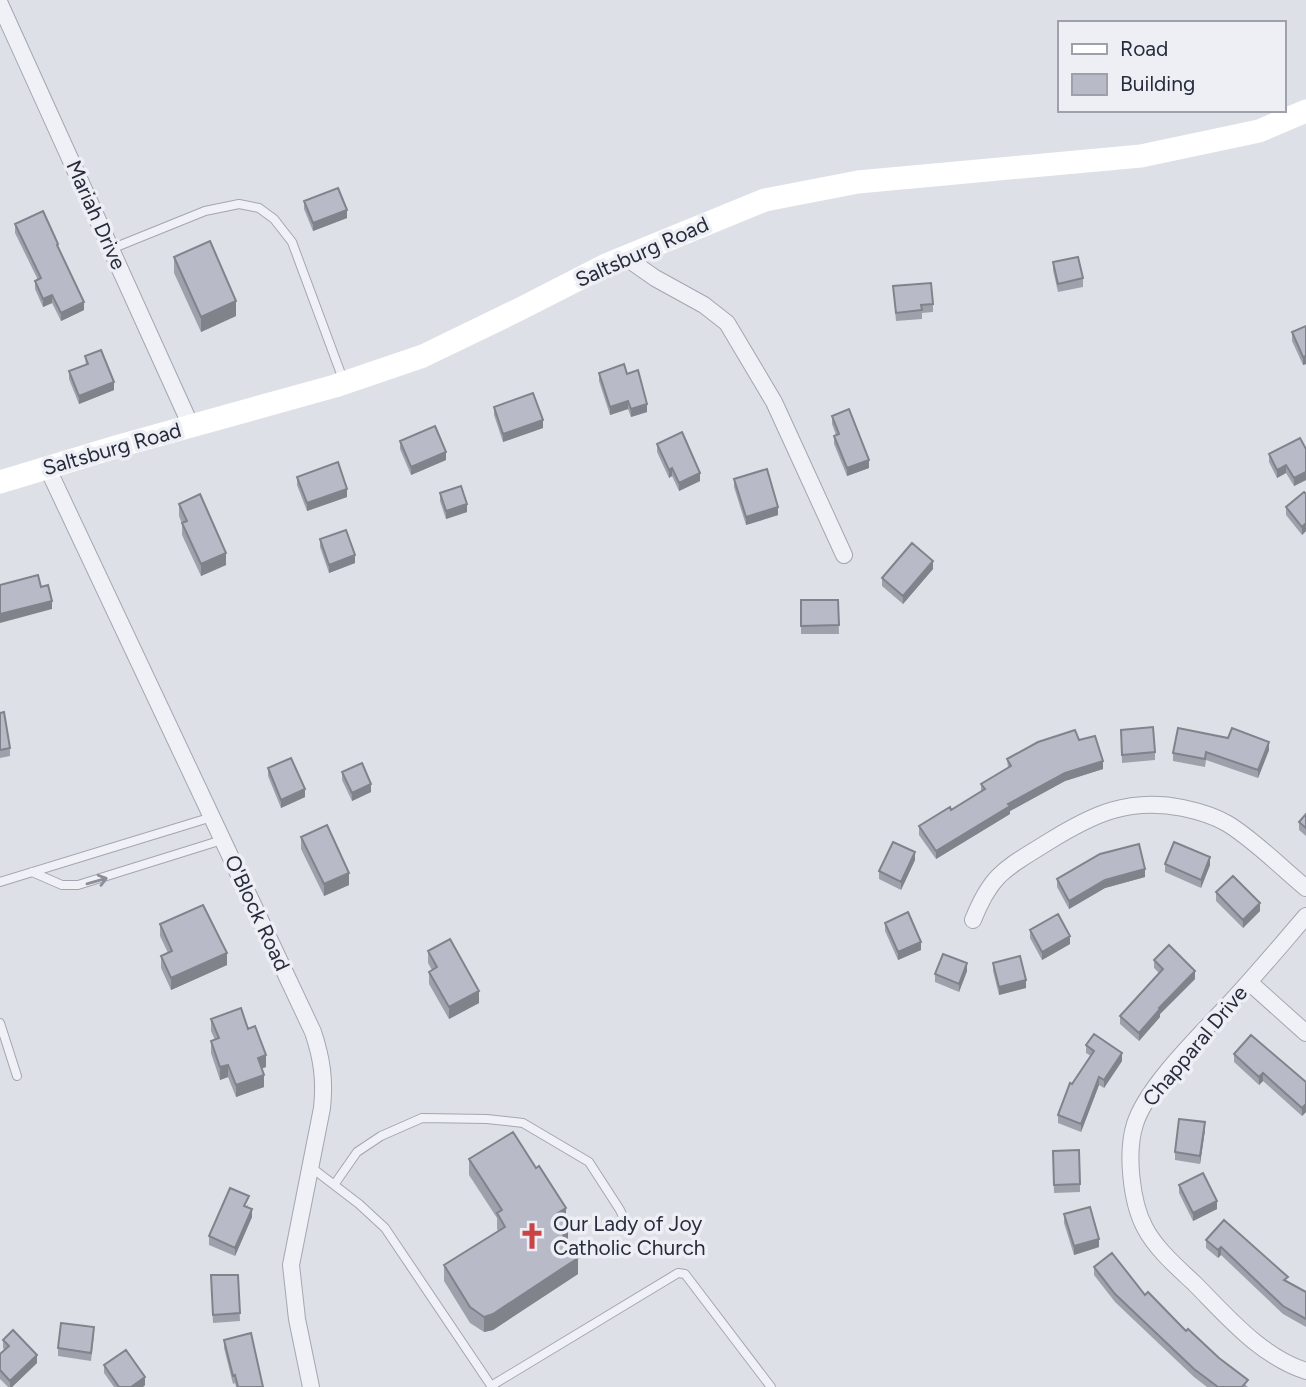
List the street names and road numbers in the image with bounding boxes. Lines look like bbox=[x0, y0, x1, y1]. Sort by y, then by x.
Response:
street label: Mariah Drive bbox=[61, 156, 132, 273]
street label: Saltsburg Road bbox=[571, 211, 712, 292]
street label: Saltsburg Road bbox=[40, 417, 184, 480]
street label: O'Block Road bbox=[220, 851, 295, 975]
street label: Chapparal Drive bbox=[1137, 980, 1252, 1111]

